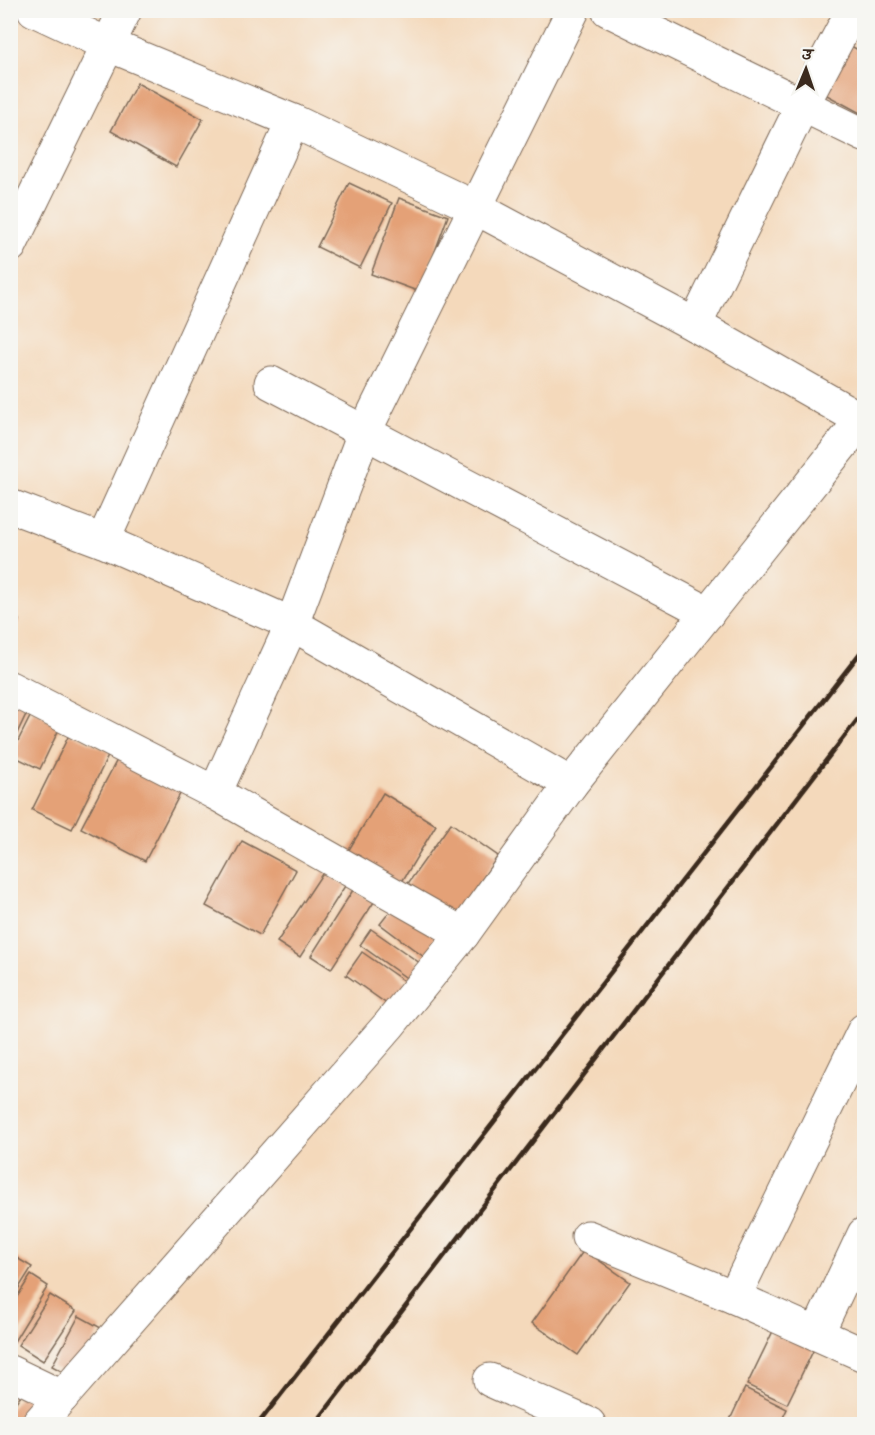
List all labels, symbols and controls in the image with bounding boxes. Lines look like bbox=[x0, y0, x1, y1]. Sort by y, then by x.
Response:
north arrow bbox=[776, 39, 836, 99]
text: उ bbox=[801, 43, 815, 68]

